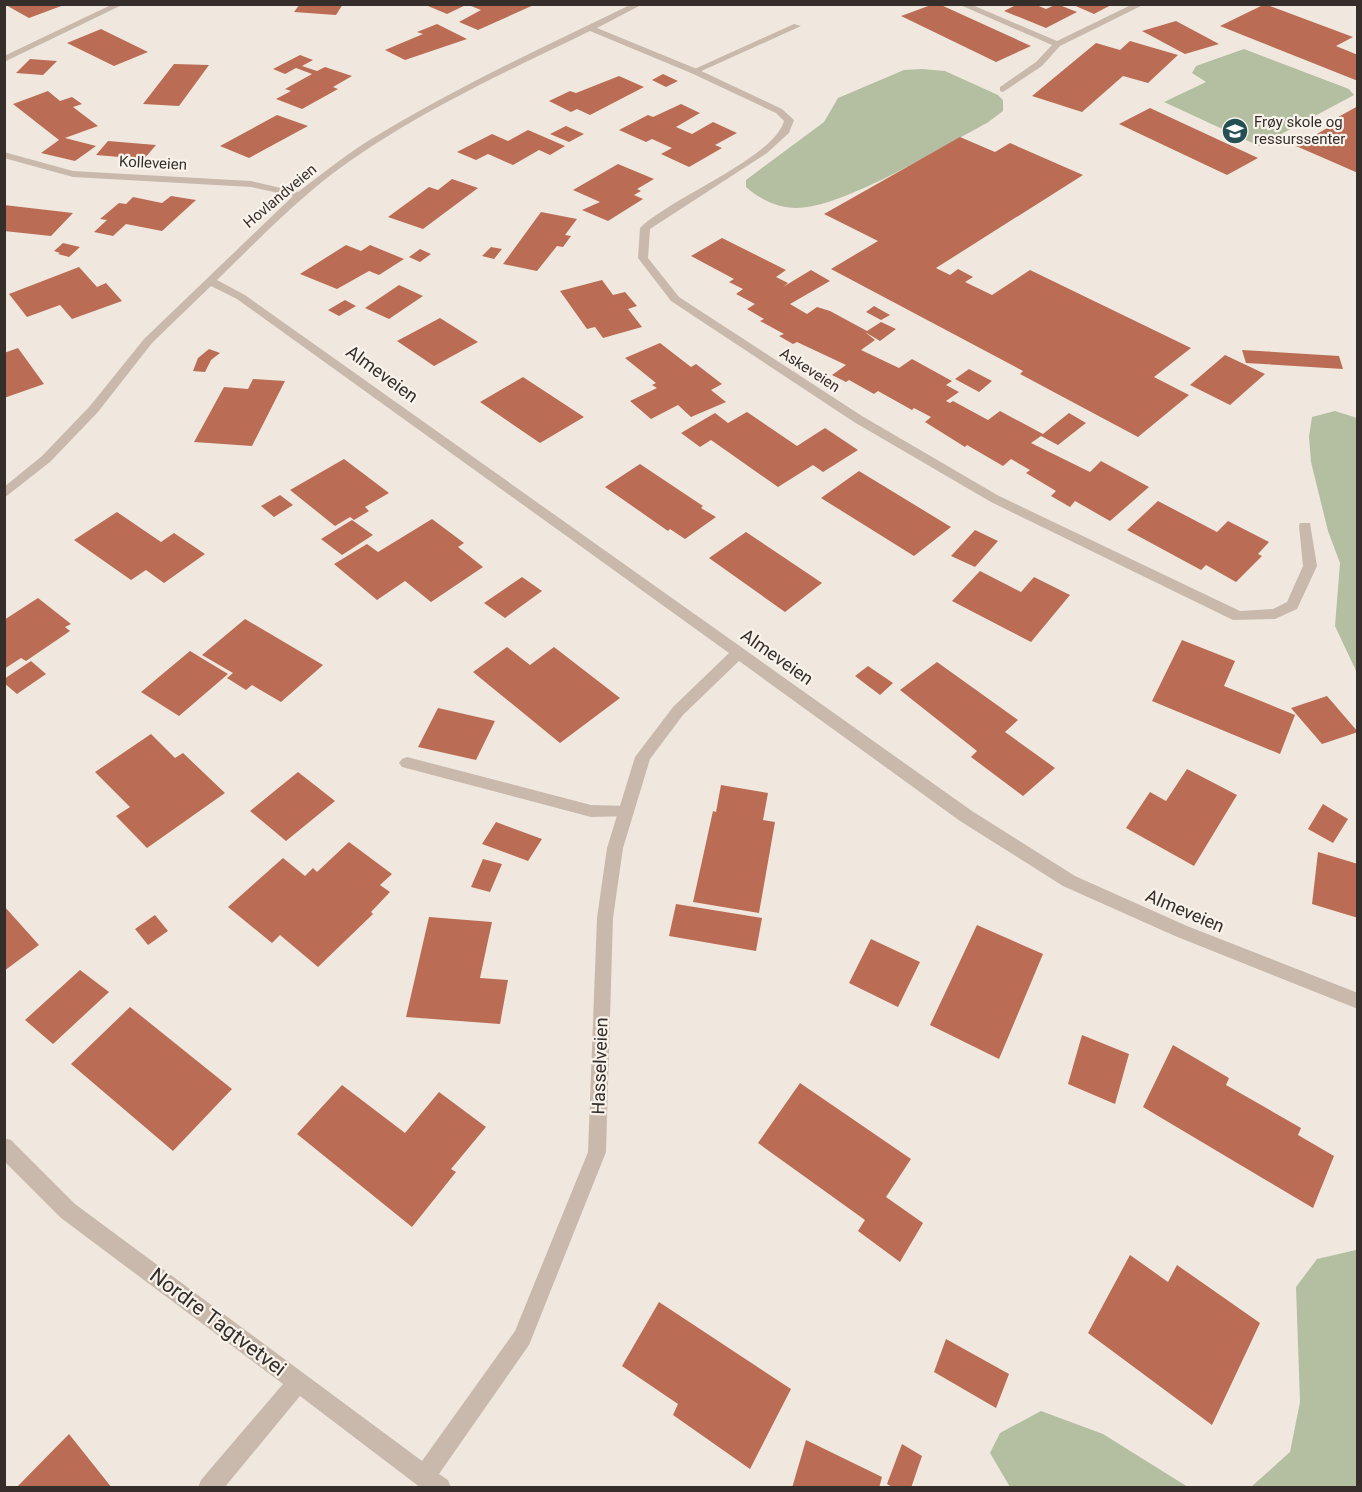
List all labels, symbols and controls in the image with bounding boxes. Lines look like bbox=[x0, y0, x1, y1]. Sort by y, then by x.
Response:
place label: Frøy skole og ressurssenter bbox=[1254, 113, 1345, 148]
school or university icon: Frøy skole og ressurssenter bbox=[1220, 116, 1250, 146]
street label: Kolleveien bbox=[119, 152, 187, 174]
street label: Hovlandveien bbox=[240, 160, 320, 232]
street label: Almeveien bbox=[342, 341, 422, 407]
street label: Askeveien bbox=[777, 344, 843, 396]
street label: Almeveien bbox=[737, 624, 817, 689]
street label: Almeveien bbox=[1143, 885, 1228, 936]
street label: Hasselveien bbox=[587, 1017, 612, 1115]
street label: Nordre Tagtvetvei bbox=[145, 1263, 291, 1381]

